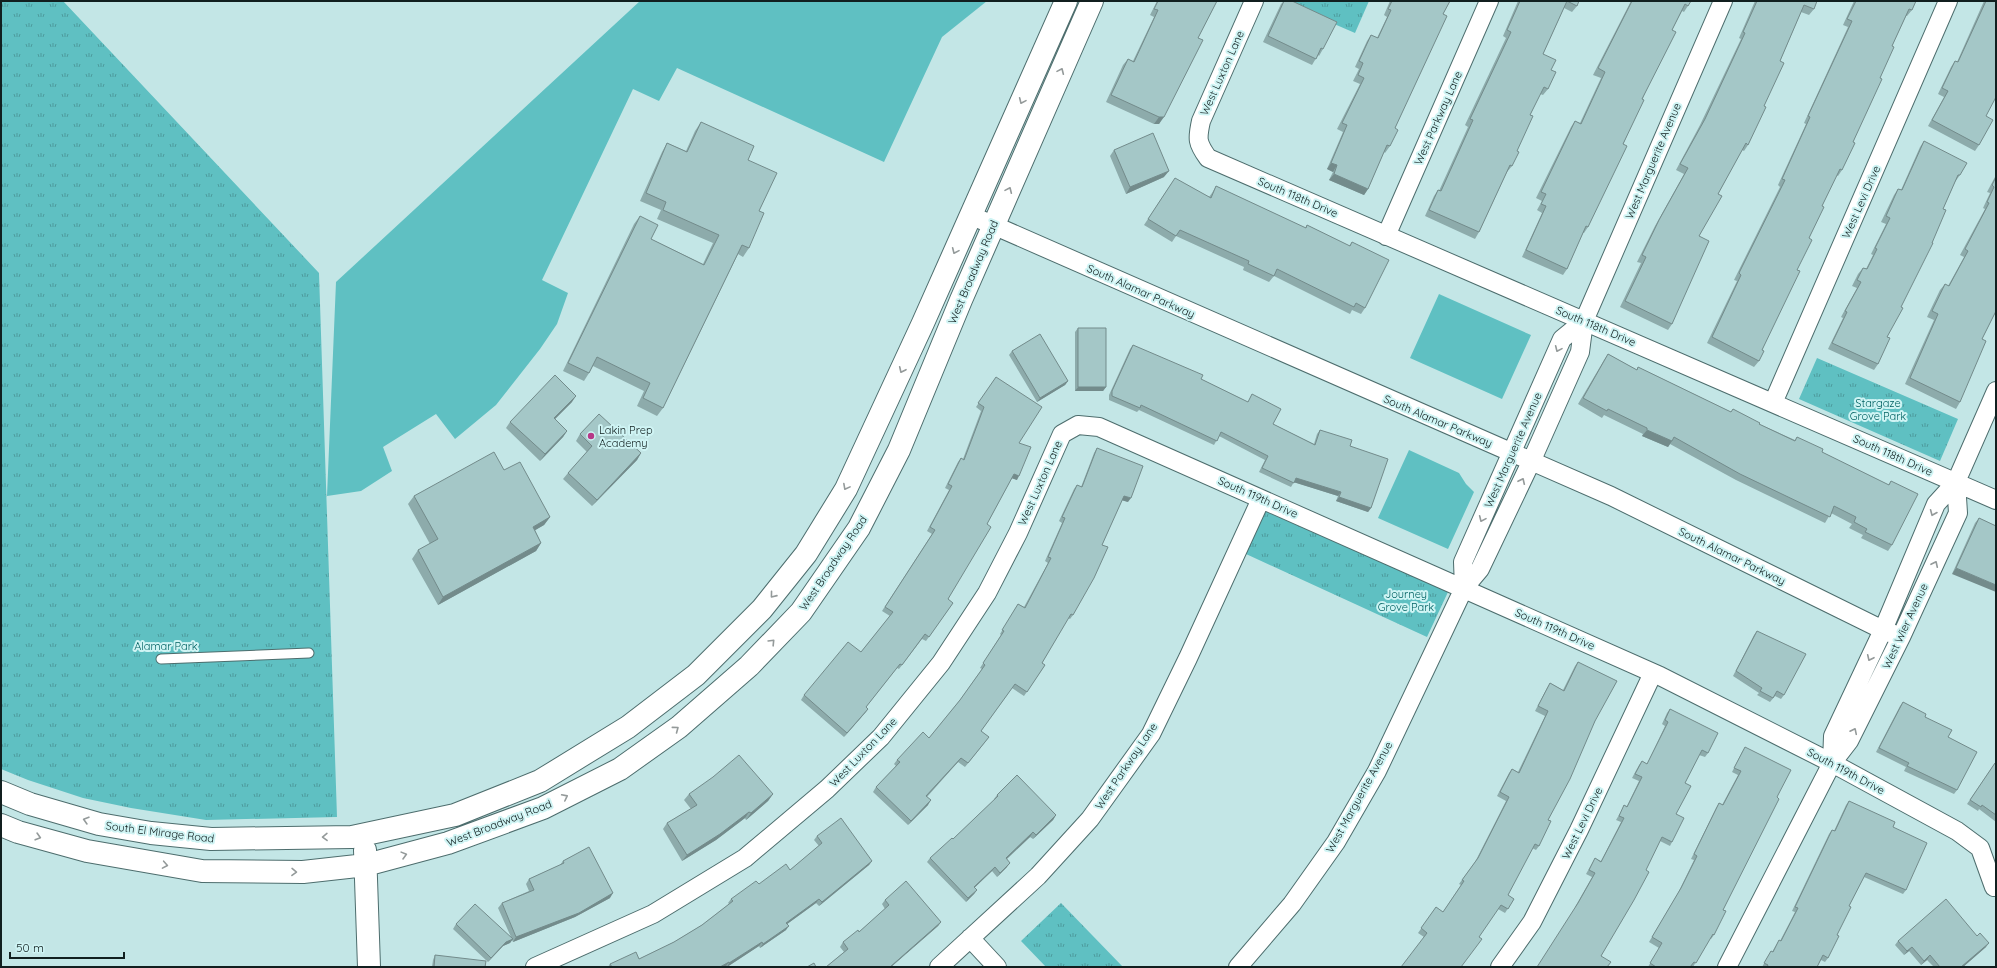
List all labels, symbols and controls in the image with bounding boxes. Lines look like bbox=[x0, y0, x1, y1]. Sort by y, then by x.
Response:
street label: West Luxton Lane bbox=[1197, 28, 1247, 118]
one-way arrow bbox=[1056, 68, 1064, 75]
street label: West Parkway Lane bbox=[1411, 69, 1465, 167]
one-way arrow bbox=[1018, 97, 1026, 104]
street label: West Marguerite Avenue bbox=[1622, 101, 1684, 221]
street label: West Levi Drive bbox=[1839, 163, 1883, 241]
street label: South 118th Drive bbox=[1256, 174, 1340, 220]
one-way arrow bbox=[1004, 186, 1012, 193]
street label: West Broadway Road bbox=[945, 218, 1001, 326]
one-way arrow bbox=[951, 248, 959, 255]
street label: South Alamar Parkway bbox=[1085, 261, 1197, 321]
street label: South 118th Drive bbox=[1554, 303, 1638, 349]
one-way arrow bbox=[1555, 345, 1563, 353]
one-way arrow bbox=[899, 366, 907, 373]
street label: West Marguerite Avenue bbox=[1481, 390, 1545, 510]
street label: South Alamar Parkway bbox=[1381, 392, 1495, 450]
park label: Stargaze Grove Park bbox=[1850, 396, 1906, 423]
place label: Lakin Prep Academy bbox=[599, 423, 653, 450]
marker: Lakin Prep Academy bbox=[586, 431, 596, 441]
street label: South 118th Drive bbox=[1851, 431, 1935, 479]
street label: West Luxton Lane bbox=[1015, 438, 1065, 528]
street label: South 119th Drive bbox=[1216, 473, 1300, 521]
one-way arrow bbox=[1517, 477, 1525, 485]
one-way arrow bbox=[843, 483, 851, 491]
one-way arrow bbox=[1930, 509, 1938, 517]
street label: West Broadway Road bbox=[796, 513, 870, 613]
one-way arrow bbox=[1479, 515, 1487, 523]
street label: South Alamar Parkway bbox=[1676, 524, 1788, 588]
one-way arrow bbox=[1930, 560, 1938, 568]
street label: West Wier Avenue bbox=[1879, 581, 1931, 671]
park label: Journey Grove Park bbox=[1378, 587, 1434, 614]
one-way arrow bbox=[771, 590, 778, 597]
street label: South 119th Drive bbox=[1513, 605, 1597, 653]
park label: Alamar Park bbox=[134, 639, 198, 653]
one-way arrow bbox=[767, 639, 775, 647]
one-way arrow bbox=[1867, 654, 1875, 661]
street label: West Luxton Lane bbox=[826, 714, 900, 790]
street label: West Parkway Lane bbox=[1092, 720, 1160, 812]
one-way arrow bbox=[671, 727, 678, 734]
one-way arrow bbox=[1849, 728, 1857, 736]
street label: West Marguerite Avenue bbox=[1323, 739, 1395, 855]
street label: South 119th Drive bbox=[1805, 745, 1887, 797]
street label: West Levi Drive bbox=[1559, 785, 1605, 861]
one-way arrow bbox=[561, 794, 568, 802]
street label: West Broadway Road bbox=[445, 797, 553, 849]
one-way arrow bbox=[82, 816, 89, 825]
street label: South El Mirage Road bbox=[105, 818, 215, 846]
one-way arrow bbox=[34, 832, 41, 841]
one-way arrow bbox=[322, 833, 328, 841]
one-way arrow bbox=[400, 851, 407, 860]
one-way arrow bbox=[162, 860, 168, 868]
one-way arrow bbox=[291, 868, 297, 876]
scale bar bbox=[10, 934, 124, 960]
text: 50 m bbox=[16, 940, 44, 955]

